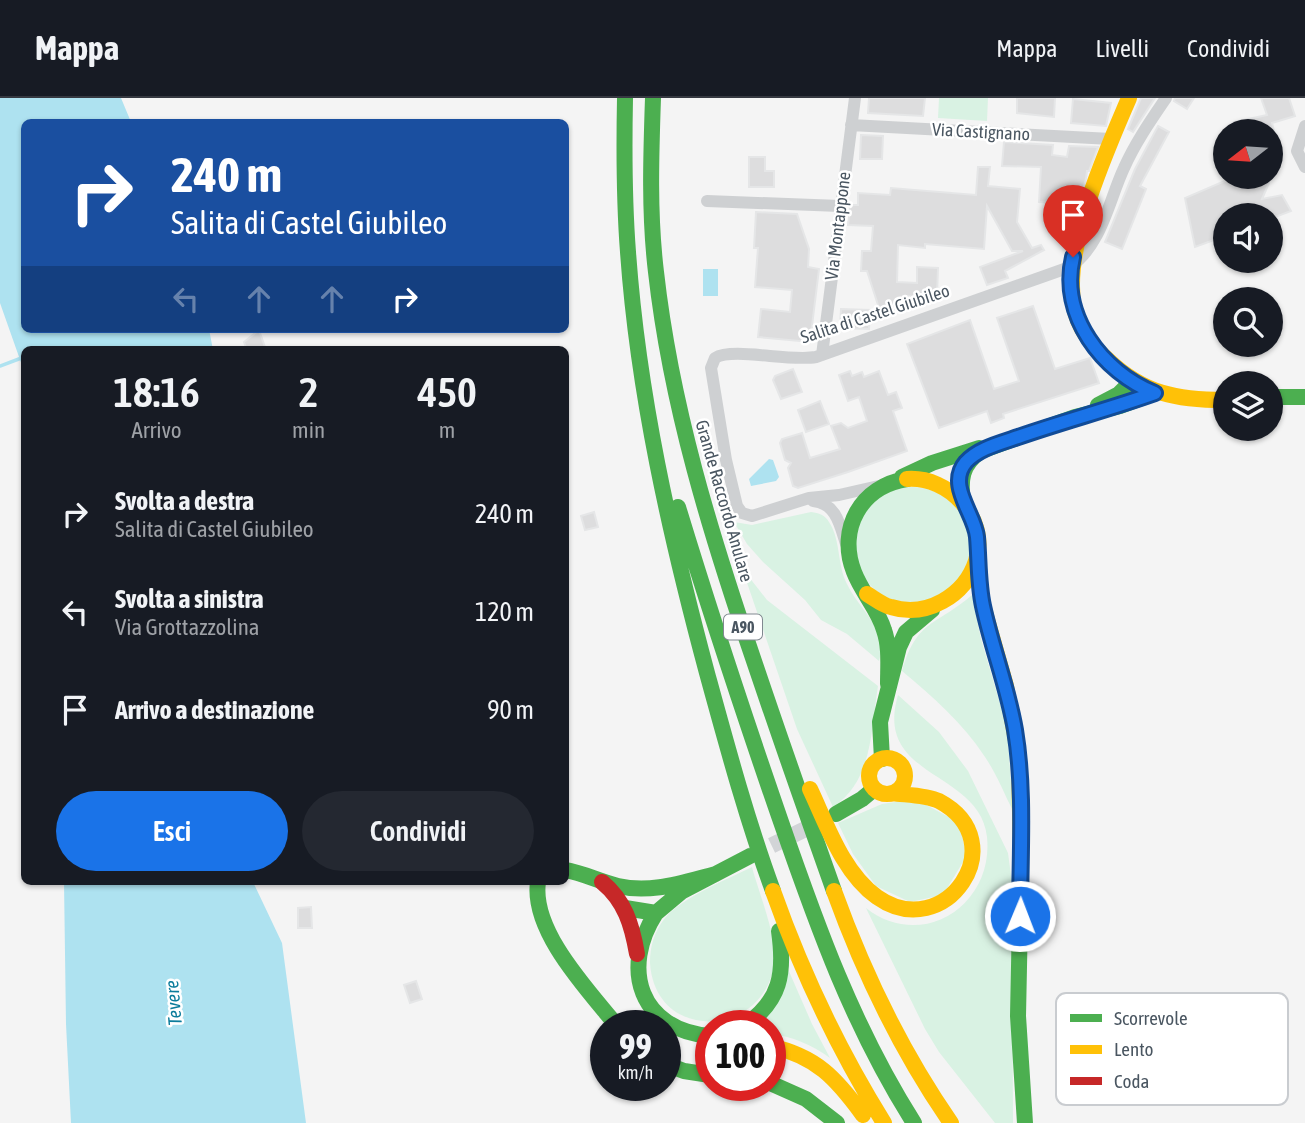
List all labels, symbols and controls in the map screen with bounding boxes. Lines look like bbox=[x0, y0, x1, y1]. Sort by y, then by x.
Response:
text: Mappa bbox=[35, 29, 119, 67]
text: Mappa bbox=[996, 35, 1057, 62]
text: Livelli bbox=[1095, 35, 1149, 62]
text: Condividi bbox=[1187, 35, 1270, 62]
street label: Via Castignano bbox=[932, 118, 1031, 145]
north arrow bbox=[1213, 119, 1283, 189]
map controls bbox=[1213, 119, 1283, 441]
text: 240 m bbox=[171, 146, 282, 202]
icon: right bbox=[56, 147, 147, 238]
street label: Via Montappone bbox=[820, 171, 855, 281]
pin bbox=[1043, 185, 1103, 257]
icon: arrive bbox=[1054, 196, 1092, 234]
button: sound bbox=[1213, 203, 1283, 273]
text: Salita di Castel Giubileo bbox=[171, 204, 447, 241]
icon: left bbox=[167, 280, 205, 318]
icon: ahead bbox=[240, 280, 278, 318]
icon: ahead bbox=[313, 280, 351, 318]
icon: right bbox=[386, 280, 424, 318]
street label: Salita di Castel Giubileo bbox=[798, 280, 952, 348]
button: search bbox=[1213, 287, 1283, 357]
text: 18:16 bbox=[113, 368, 200, 416]
text: 2 bbox=[299, 368, 318, 416]
text: 450 bbox=[417, 368, 477, 416]
button: layers bbox=[1213, 371, 1283, 441]
text: Arrivo bbox=[131, 417, 182, 443]
text: min bbox=[292, 417, 325, 443]
text: m bbox=[439, 417, 455, 443]
street label: Grande Raccordo Anulare bbox=[691, 417, 758, 584]
text: Svolta a destra bbox=[115, 486, 254, 516]
icon: right bbox=[56, 495, 94, 533]
text: 240 m bbox=[475, 499, 534, 529]
text: Salita di Castel Giubileo bbox=[115, 516, 314, 542]
text: Svolta a sinistra bbox=[115, 584, 264, 614]
icon: left bbox=[56, 593, 94, 631]
text: 120 m bbox=[475, 597, 534, 627]
text: Via Grottazzolina bbox=[115, 614, 260, 640]
road number: A90 bbox=[724, 614, 762, 640]
icon: arrive bbox=[56, 691, 94, 729]
text: Arrivo a destinazione bbox=[115, 695, 314, 725]
text: 90 m bbox=[487, 695, 534, 725]
button: Esci bbox=[56, 791, 288, 871]
button: Condividi bbox=[302, 791, 534, 871]
position arrow bbox=[983, 879, 1057, 953]
water label: Tevere bbox=[160, 979, 186, 1027]
legend bbox=[1056, 993, 1288, 1105]
text: Scorrevole bbox=[1114, 1007, 1188, 1029]
speed limit sign: 100 bbox=[695, 1010, 786, 1101]
text: 99 bbox=[619, 1026, 652, 1066]
text: Lento bbox=[1114, 1038, 1153, 1060]
text: km/h bbox=[618, 1062, 653, 1083]
text: Coda bbox=[1114, 1070, 1149, 1092]

